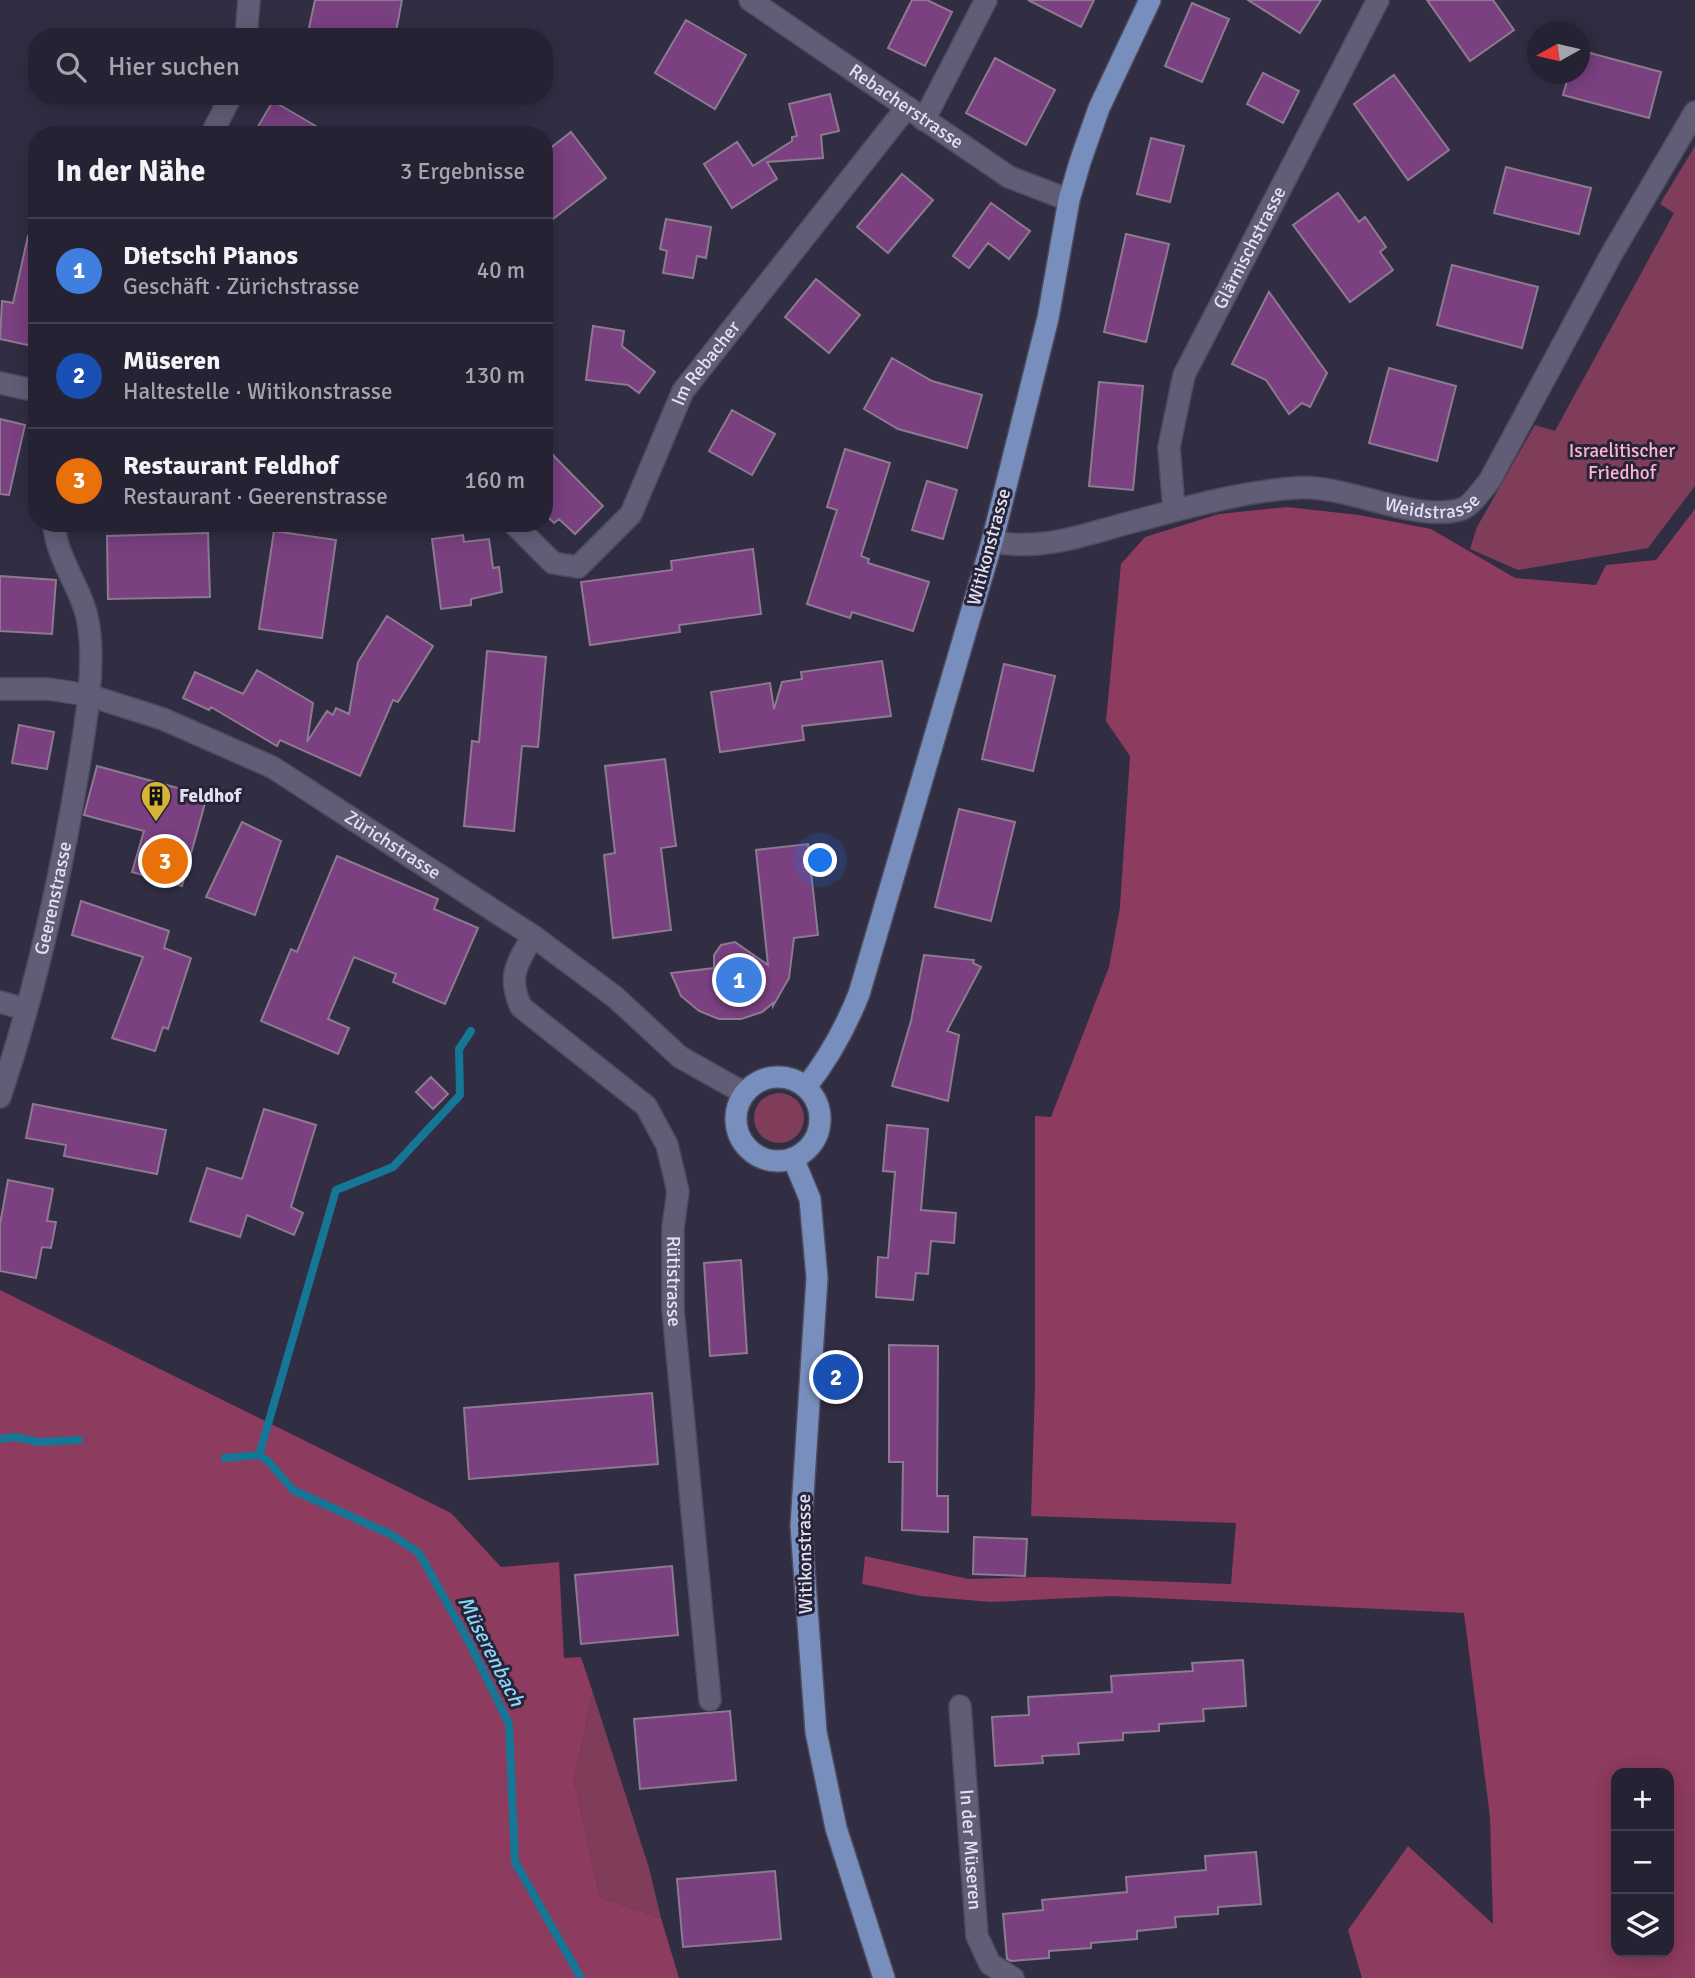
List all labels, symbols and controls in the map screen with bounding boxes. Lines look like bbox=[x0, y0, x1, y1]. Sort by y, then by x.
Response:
north arrow bbox=[1527, 21, 1590, 84]
search box bbox=[28, 28, 553, 105]
icon: search bbox=[52, 48, 90, 86]
text: Hier suchen bbox=[108, 51, 240, 83]
street label: Rebacherstrasse bbox=[844, 59, 968, 154]
text: In der Nähe bbox=[56, 153, 205, 190]
text: 3 Ergebnisse bbox=[400, 157, 525, 186]
street label: Glärnischstrasse bbox=[1208, 182, 1292, 313]
text: Dietschi Pianos bbox=[123, 240, 298, 272]
text: 1 bbox=[73, 256, 85, 285]
text: 40 m bbox=[477, 256, 525, 285]
text: Geschäft · Zürichstrasse bbox=[123, 272, 360, 301]
street label: Im Rebacher bbox=[666, 316, 746, 409]
text: Müseren bbox=[123, 345, 220, 377]
text: 2 bbox=[73, 361, 85, 390]
text: 130 m bbox=[464, 361, 525, 390]
text: Haltestelle · Witikonstrasse bbox=[123, 377, 392, 406]
park label: Israelitischer Friedhof bbox=[1569, 439, 1675, 485]
text: Restaurant Feldhof bbox=[123, 450, 338, 482]
text: 3 bbox=[73, 466, 85, 495]
text: 160 m bbox=[464, 466, 525, 495]
text: Restaurant · Geerenstrasse bbox=[123, 482, 388, 511]
street label: Witikonstrasse bbox=[962, 486, 1016, 608]
street label: Weidstrasse bbox=[1382, 489, 1485, 524]
building icon: Feldhof bbox=[139, 779, 173, 823]
place label: Feldhof bbox=[179, 784, 242, 808]
street label: Zürichstrasse bbox=[340, 805, 445, 885]
pin: 3 bbox=[142, 835, 188, 887]
street label: Geerenstrasse bbox=[29, 839, 77, 957]
your location bbox=[803, 843, 837, 877]
pin: 1 bbox=[716, 954, 762, 1006]
street label: Rütistrasse bbox=[661, 1236, 687, 1328]
pin: 2 bbox=[813, 1351, 859, 1403]
street label: Witikonstrasse bbox=[792, 1494, 818, 1614]
water label: Müserenbach bbox=[452, 1591, 530, 1711]
map controls bbox=[1611, 1768, 1674, 1957]
button: + bbox=[1611, 1768, 1674, 1831]
street label: In der Müseren bbox=[954, 1788, 987, 1911]
button: − bbox=[1611, 1831, 1674, 1894]
button: layers bbox=[1611, 1894, 1674, 1957]

